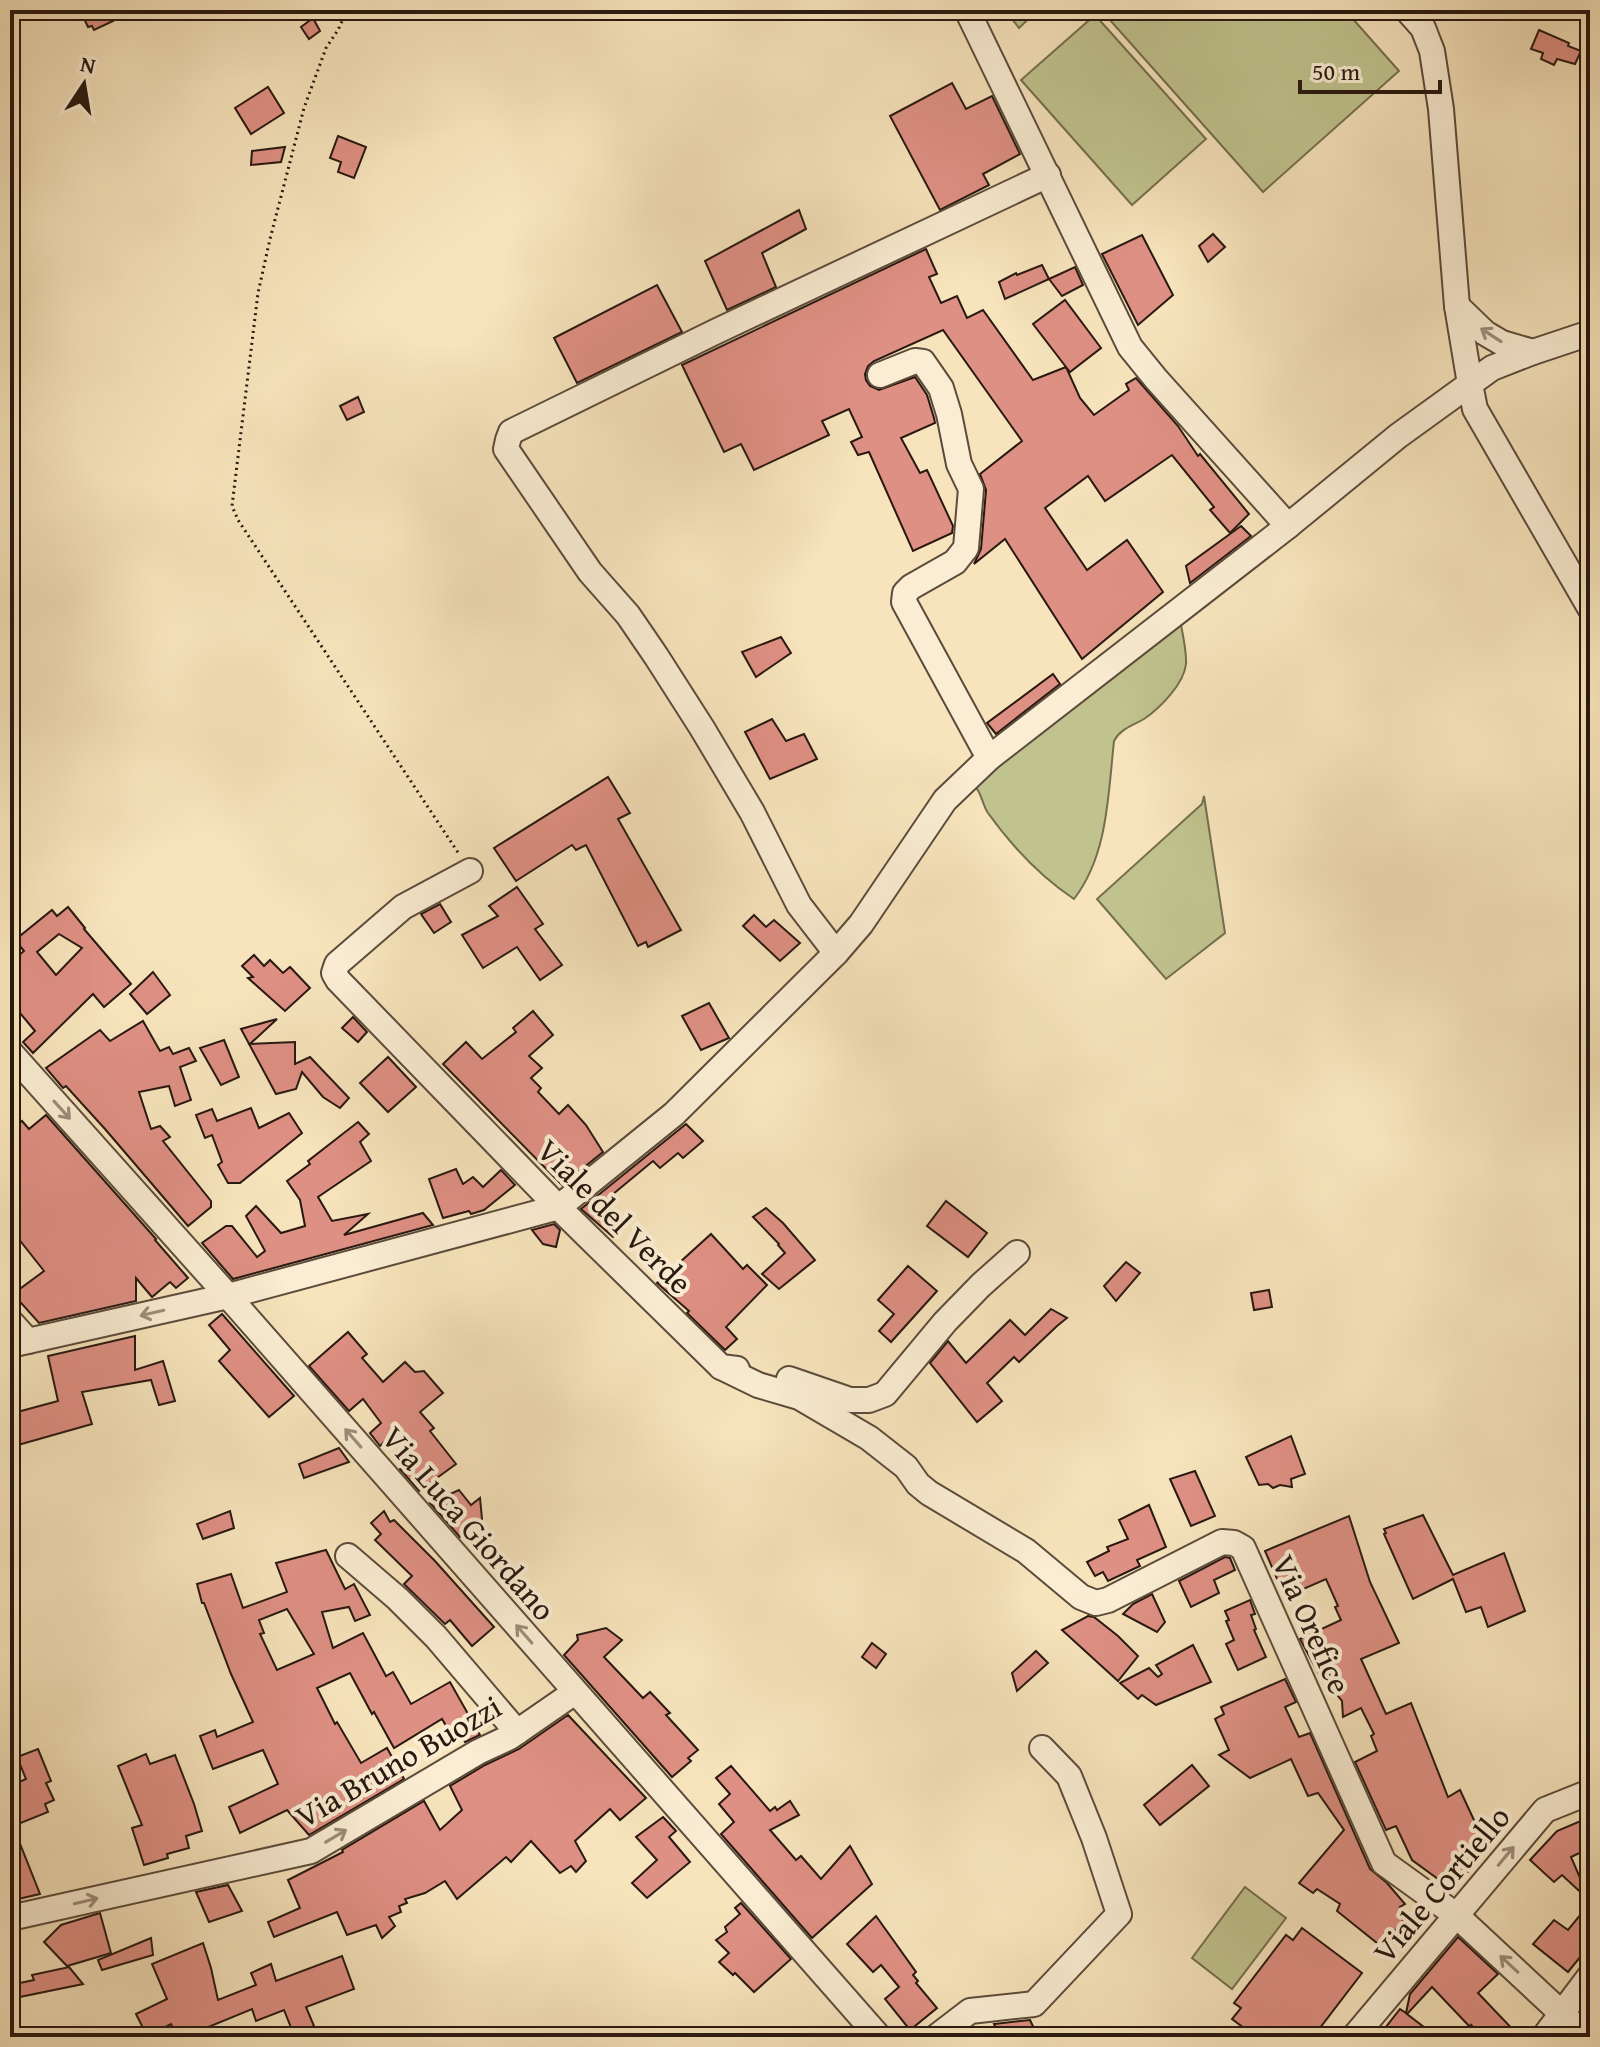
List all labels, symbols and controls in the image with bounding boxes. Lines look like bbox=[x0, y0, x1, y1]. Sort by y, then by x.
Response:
north arrow bbox=[44, 44, 124, 124]
scale bar bbox=[1300, 44, 1440, 94]
text: N bbox=[78, 47, 99, 82]
text: 50 m bbox=[1312, 54, 1360, 89]
one-way arrow bbox=[1481, 327, 1503, 344]
one-way arrow bbox=[53, 1099, 71, 1119]
street label: Viale del Verde bbox=[527, 1128, 703, 1304]
one-way arrow bbox=[140, 1306, 165, 1321]
street label: Via Luca Giordano bbox=[371, 1415, 567, 1631]
one-way arrow bbox=[344, 1428, 362, 1448]
street label: Via Orefice bbox=[1260, 1547, 1364, 1701]
one-way arrow bbox=[515, 1624, 533, 1644]
street label: Via Bruno Buozzi bbox=[286, 1683, 510, 1839]
street label: Viale Cortiello bbox=[1361, 1795, 1521, 1973]
one-way arrow bbox=[324, 1828, 347, 1844]
one-way arrow bbox=[1497, 1846, 1515, 1866]
one-way arrow bbox=[73, 1893, 98, 1908]
one-way arrow bbox=[1499, 1955, 1519, 1974]

